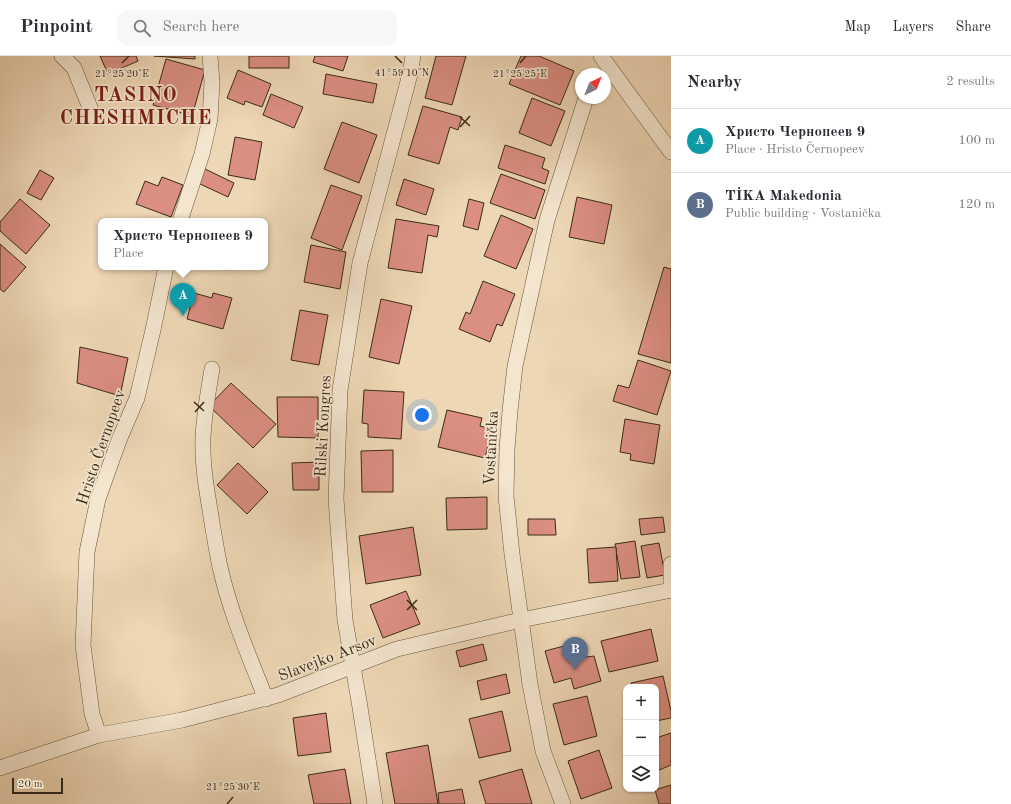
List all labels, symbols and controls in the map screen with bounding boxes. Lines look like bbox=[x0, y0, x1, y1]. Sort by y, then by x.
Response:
search box bbox=[117, 10, 397, 46]
icon: search bbox=[131, 17, 153, 39]
text: Pinpoint bbox=[20, 18, 93, 37]
text: Search here bbox=[163, 20, 239, 35]
text: Map bbox=[845, 20, 871, 34]
text: Layers bbox=[893, 20, 934, 34]
text: Share bbox=[956, 20, 991, 34]
text: 41°59'10"N bbox=[375, 68, 430, 78]
north arrow bbox=[575, 68, 611, 104]
text: 21°25'20"E bbox=[95, 69, 149, 79]
text: 21°25'25"E bbox=[493, 69, 547, 79]
text: Nearby bbox=[687, 74, 742, 91]
text: 2 results bbox=[946, 75, 995, 88]
district label: TASINO CHESHMICHE bbox=[60, 86, 212, 129]
text: Христо Чернопеев 9 bbox=[725, 125, 865, 140]
text: A bbox=[695, 134, 705, 147]
text: 100 m bbox=[958, 134, 995, 147]
text: Place · Hristo Černopeev bbox=[725, 143, 865, 156]
text: TİKA Makedonia bbox=[725, 189, 842, 204]
text: B bbox=[695, 198, 705, 211]
text: 120 m bbox=[958, 198, 995, 211]
text: Public building · Vostanička bbox=[725, 207, 881, 220]
popup bbox=[98, 218, 268, 270]
text: Христо Чернопеев 9 bbox=[113, 229, 253, 244]
text: Place bbox=[113, 247, 143, 260]
pin: A bbox=[170, 283, 196, 316]
street label: Rilski Kongres bbox=[313, 375, 335, 478]
street label: Hristo Černopeev bbox=[70, 386, 129, 508]
your location bbox=[412, 405, 432, 425]
street label: Vostanička bbox=[482, 410, 502, 486]
street label: Slavejko Arsov bbox=[276, 633, 380, 685]
pin: B bbox=[562, 637, 588, 670]
map controls bbox=[623, 684, 659, 792]
button: + bbox=[623, 684, 659, 720]
button: − bbox=[623, 720, 659, 756]
button: layers bbox=[623, 756, 659, 792]
scale bar bbox=[12, 776, 63, 795]
text: 20 m bbox=[18, 779, 43, 790]
text: 21°25'30"E bbox=[206, 782, 260, 792]

